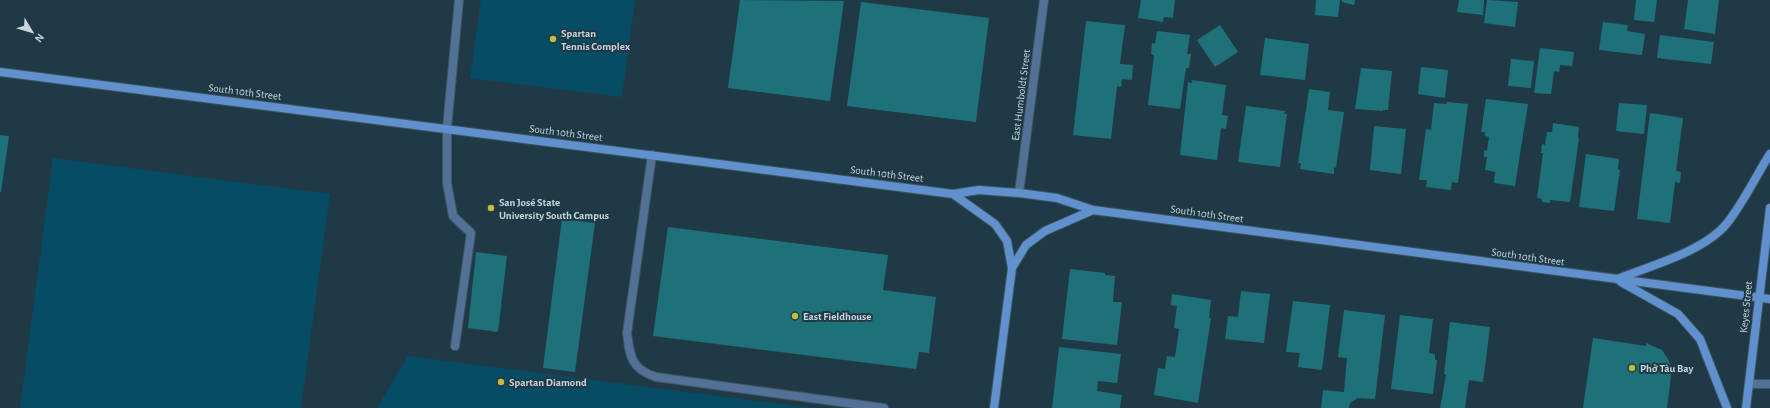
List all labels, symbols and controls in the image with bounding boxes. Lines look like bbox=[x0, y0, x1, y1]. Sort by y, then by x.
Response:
north arrow bbox=[12, 12, 52, 52]
place label: Spartan Tennis Complex bbox=[561, 28, 630, 52]
text: N bbox=[33, 31, 46, 44]
marker: Spartan Tennis Complex bbox=[548, 34, 558, 44]
street label: East Humboldt Street bbox=[1010, 48, 1032, 141]
street label: South 10th Street bbox=[208, 82, 283, 102]
street label: South 10th Street bbox=[529, 123, 604, 143]
street label: South 10th Street bbox=[850, 164, 925, 184]
place label: San José State University South Campus bbox=[499, 197, 609, 221]
marker: San José State University South Campus bbox=[486, 203, 496, 213]
street label: South 10th Street bbox=[1170, 203, 1245, 225]
street label: South 10th Street bbox=[1491, 246, 1566, 268]
street label: Keyes Street bbox=[1738, 280, 1754, 334]
marker: East Fieldhouse bbox=[790, 311, 800, 321]
place label: East Fieldhouse bbox=[803, 311, 872, 322]
marker: Phở Tàu Bay bbox=[1627, 363, 1637, 373]
place label: Phở Tàu Bay bbox=[1640, 363, 1694, 374]
marker: Spartan Diamond bbox=[496, 377, 506, 387]
place label: Spartan Diamond bbox=[509, 377, 587, 388]

